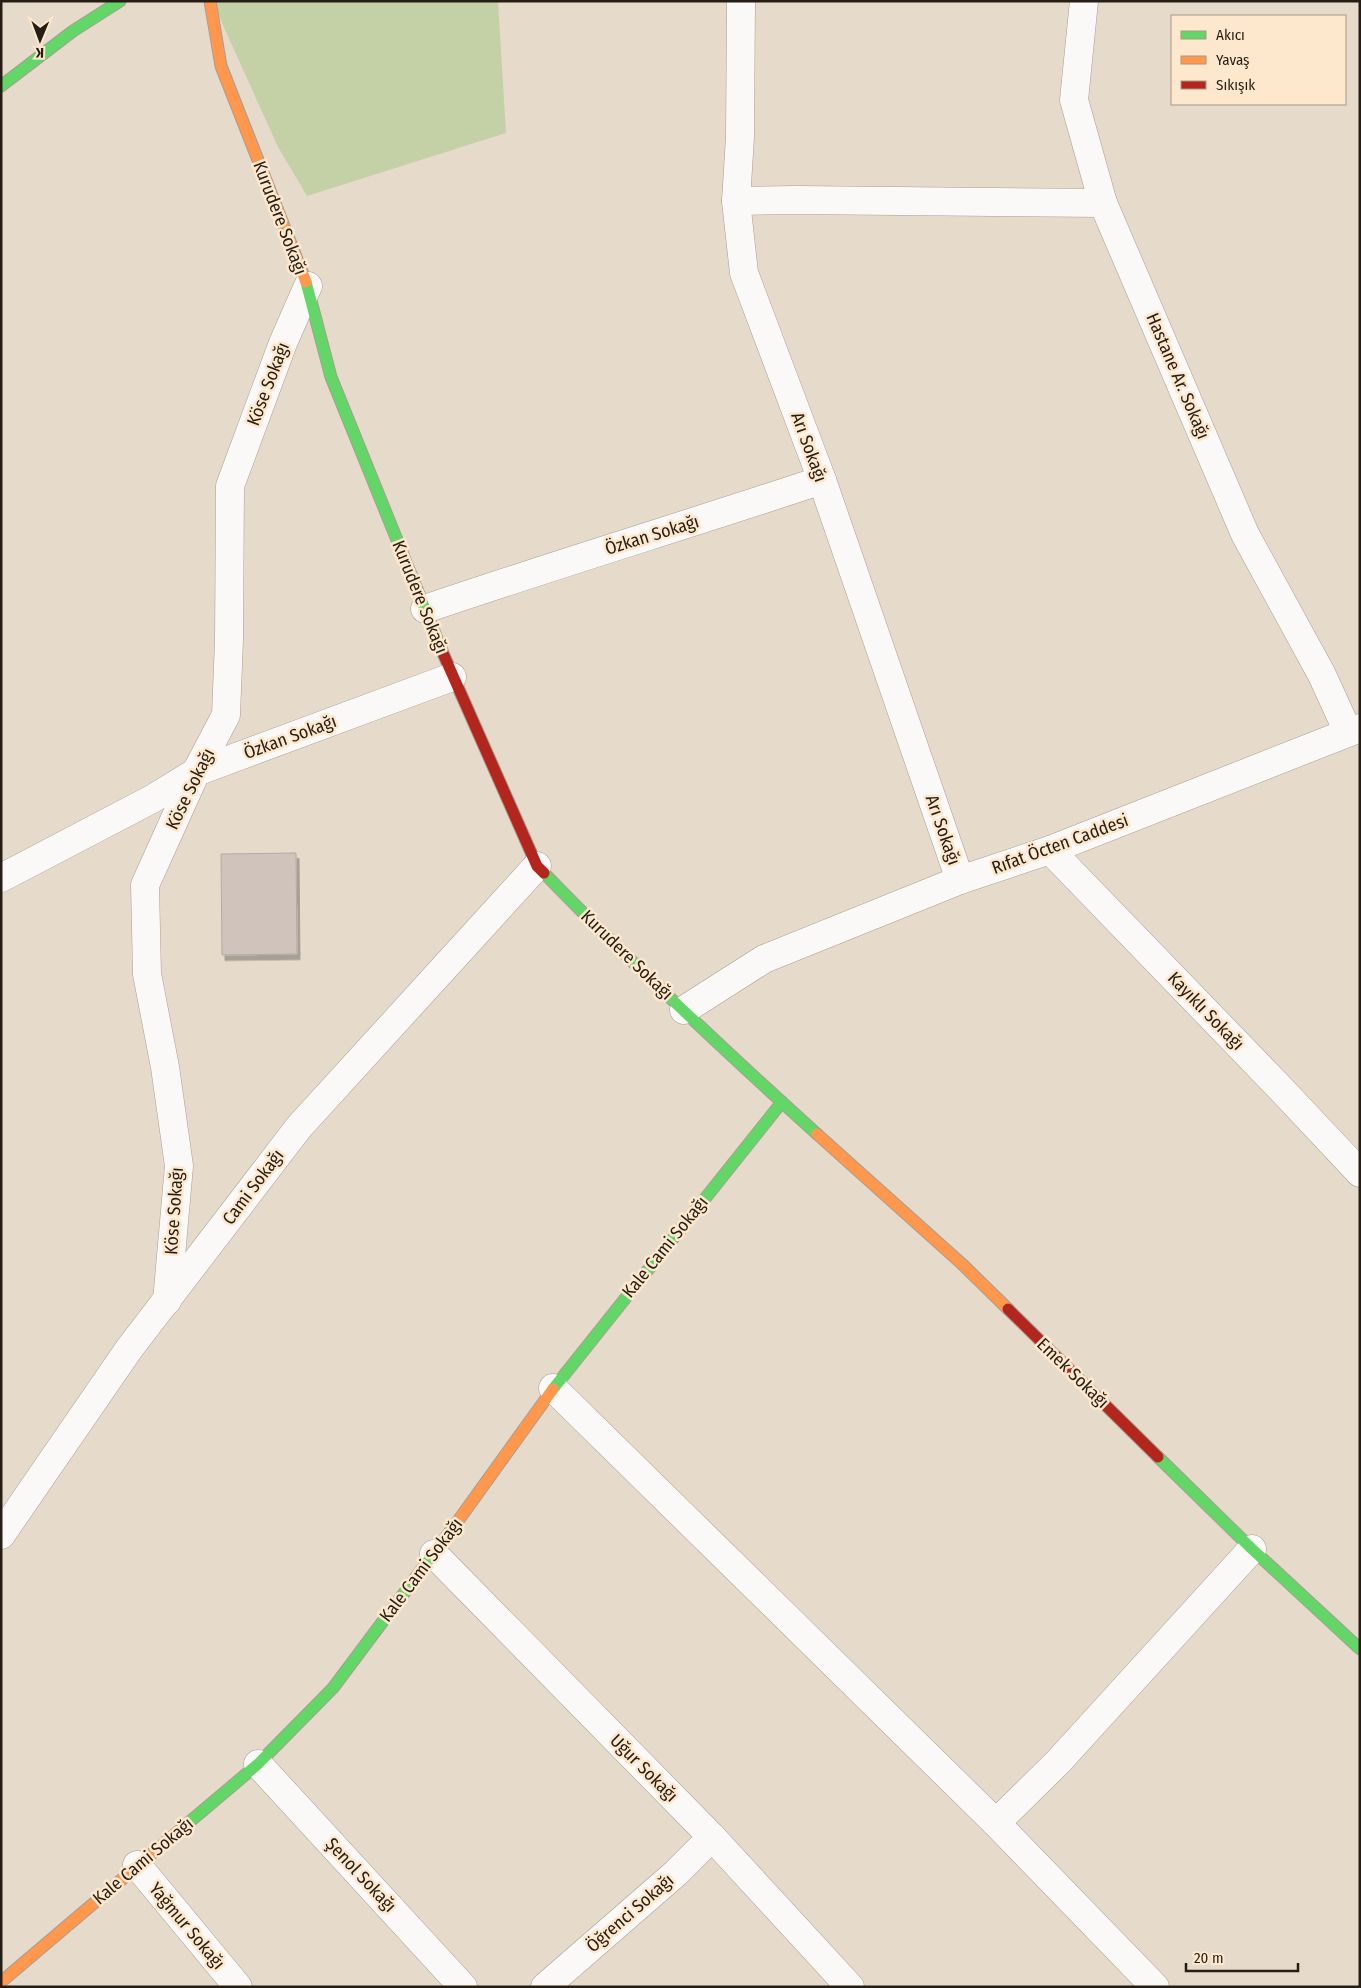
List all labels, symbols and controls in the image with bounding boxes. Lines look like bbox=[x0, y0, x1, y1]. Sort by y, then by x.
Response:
north arrow bbox=[15, 15, 65, 65]
legend bbox=[1171, 15, 1346, 105]
text: Akıcı bbox=[1216, 26, 1245, 44]
text: K bbox=[35, 44, 44, 61]
text: Yavaş bbox=[1216, 51, 1250, 69]
text: Sıkışık bbox=[1216, 76, 1255, 94]
street label: Kurudere Sokağı bbox=[248, 158, 312, 278]
street label: Hastane Ar. Sokağı bbox=[1142, 310, 1214, 442]
street label: Köse Sokağı bbox=[242, 339, 294, 429]
street label: Arı Sokağı bbox=[786, 409, 832, 485]
street label: Özkan Sokağı bbox=[602, 510, 702, 560]
street label: Kurudere Sokağı bbox=[387, 537, 453, 657]
street label: Özkan Sokağı bbox=[241, 710, 339, 764]
street label: Köse Sokağı bbox=[161, 745, 219, 833]
street label: Arı Sokağı bbox=[921, 792, 965, 868]
street label: Rıfat Öcten Caddesi bbox=[989, 809, 1131, 879]
street label: Kurudere Sokağı bbox=[576, 905, 678, 1005]
street label: Kayıklı Sokağı bbox=[1163, 967, 1249, 1055]
street label: Cami Sokağı bbox=[218, 1145, 288, 1229]
street label: Köse Sokağı bbox=[160, 1166, 188, 1256]
street label: Kale Cami Sokağı bbox=[617, 1192, 713, 1302]
street label: Emek Sokağı bbox=[1032, 1333, 1114, 1413]
street label: Kale Cami Sokağı bbox=[375, 1514, 467, 1626]
street label: Uğur Sokağı bbox=[605, 1729, 683, 1807]
street label: Kale Cami Sokağı bbox=[88, 1813, 198, 1909]
street label: Şenol Sokağı bbox=[321, 1833, 401, 1917]
street label: Öğrenci Sokağı bbox=[582, 1869, 678, 1957]
street label: Yağmur Sokağı bbox=[144, 1878, 230, 1974]
scale bar bbox=[1186, 1940, 1298, 1972]
text: 20 m bbox=[1194, 1949, 1224, 1967]

